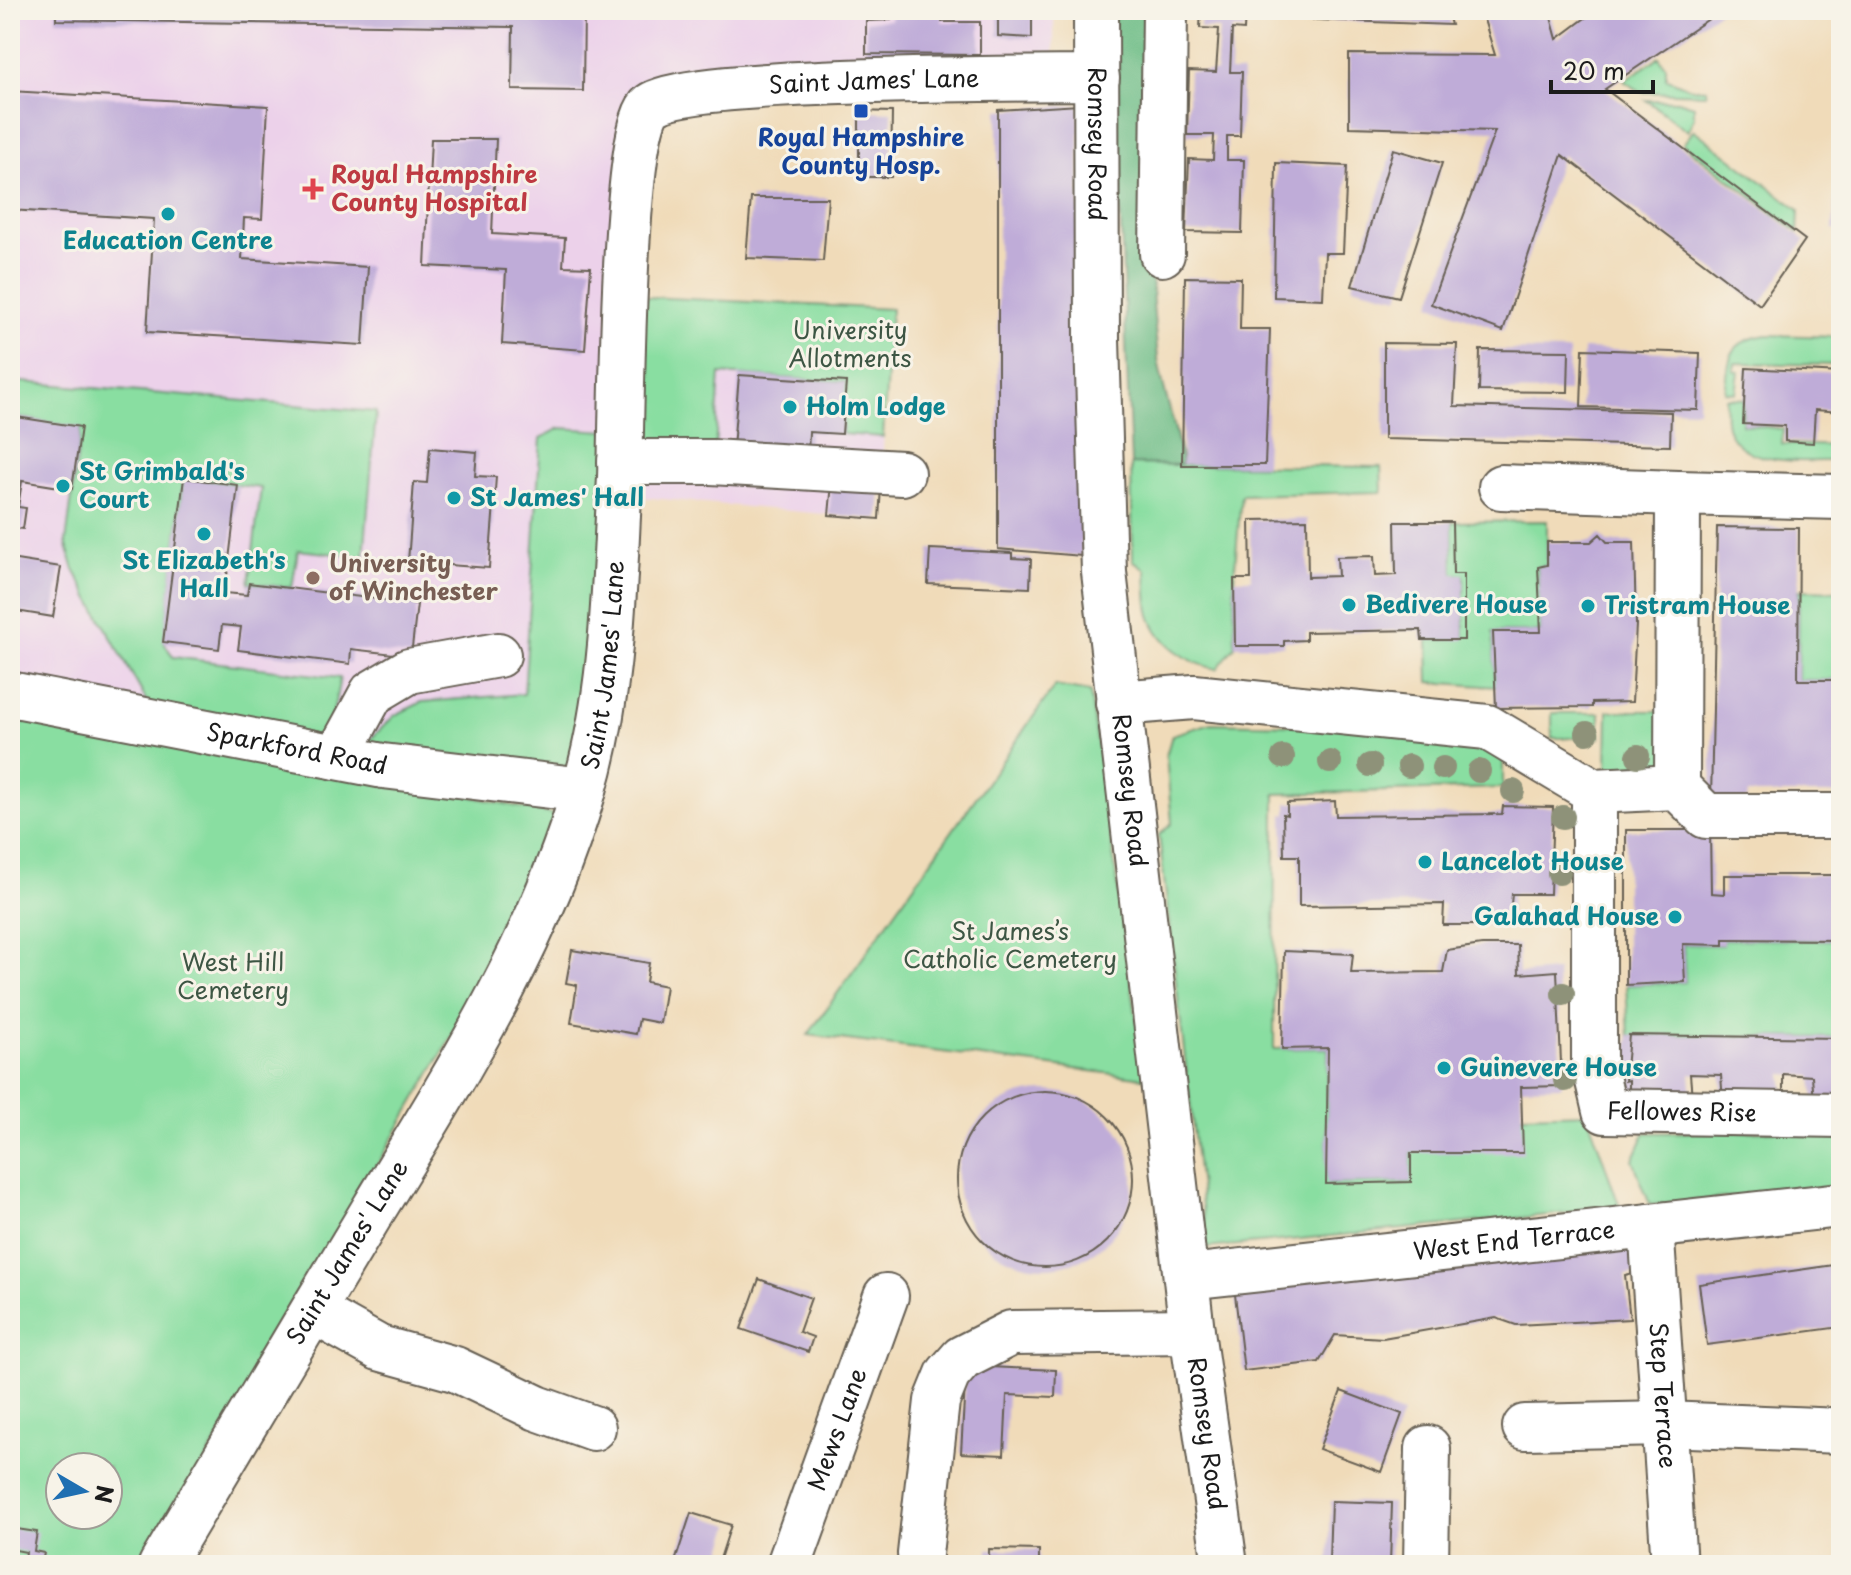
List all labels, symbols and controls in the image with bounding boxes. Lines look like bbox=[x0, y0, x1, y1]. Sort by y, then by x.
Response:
scale bar bbox=[1551, 44, 1653, 94]
text: 20 m bbox=[1563, 52, 1625, 88]
street label: Saint James' Lane bbox=[768, 59, 980, 102]
street label: Romsey Road bbox=[1080, 67, 1117, 221]
marker: Royal Hampshire County Hosp. bbox=[852, 102, 870, 120]
place label: Royal Hampshire County Hosp. bbox=[758, 118, 964, 182]
place label: Royal Hampshire County Hospital bbox=[331, 155, 537, 219]
marker: Royal Hampshire County Hospital bbox=[302, 178, 324, 200]
marker: Education Centre bbox=[159, 205, 177, 223]
place label: Education Centre bbox=[63, 221, 273, 257]
park label: University Allotments bbox=[788, 311, 912, 375]
place label: Holm Lodge bbox=[806, 387, 946, 423]
marker: Holm Lodge bbox=[781, 398, 799, 416]
place label: St Grimbald's Court bbox=[79, 452, 245, 516]
marker: St Grimbald's Court bbox=[54, 477, 72, 495]
place label: St James' Hall bbox=[470, 478, 644, 514]
marker: St James' Hall bbox=[445, 489, 463, 507]
marker: St Elizabeth's Hall bbox=[195, 525, 213, 543]
place label: St Elizabeth's Hall bbox=[122, 541, 286, 605]
place label: University of Winchester bbox=[329, 544, 498, 608]
street label: Saint James' Lane bbox=[570, 560, 632, 773]
marker: University of Winchester bbox=[304, 569, 322, 587]
place label: Bedivere House bbox=[1365, 585, 1547, 621]
place label: Tristram House bbox=[1604, 586, 1790, 622]
marker: Bedivere House bbox=[1340, 596, 1358, 614]
marker: Tristram House bbox=[1579, 597, 1597, 615]
street label: Sparkford Road bbox=[204, 712, 391, 782]
street label: Romsey Road bbox=[1105, 712, 1158, 869]
place label: Lancelot House bbox=[1441, 842, 1624, 878]
marker: Lancelot House bbox=[1416, 853, 1434, 871]
place label: Galahad House bbox=[1474, 897, 1659, 933]
marker: Galahad House bbox=[1666, 908, 1684, 926]
park label: St James’s Catholic Cemetery bbox=[903, 912, 1117, 976]
park label: West Hill Cemetery bbox=[177, 943, 289, 1007]
place label: Guinevere House bbox=[1460, 1048, 1657, 1084]
marker: Guinevere House bbox=[1435, 1059, 1453, 1077]
street label: Fellowes Rise bbox=[1607, 1091, 1757, 1130]
street label: Saint James' Lane bbox=[276, 1152, 416, 1351]
street label: West End Terrace bbox=[1411, 1210, 1617, 1268]
street label: Step Terrace bbox=[1642, 1321, 1687, 1470]
street label: Romsey Road bbox=[1180, 1355, 1237, 1512]
street label: Mews Lane bbox=[797, 1362, 875, 1495]
north arrow bbox=[44, 1451, 124, 1531]
text: N bbox=[88, 1483, 123, 1506]

